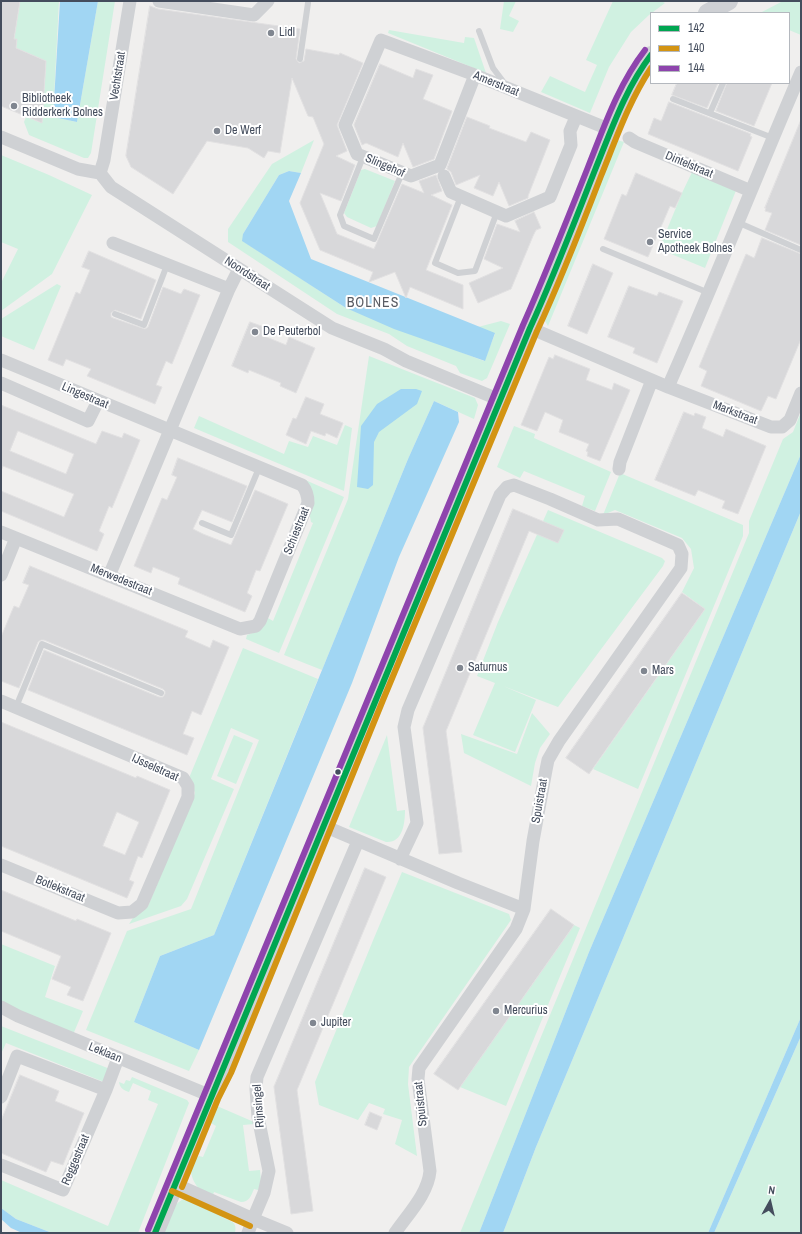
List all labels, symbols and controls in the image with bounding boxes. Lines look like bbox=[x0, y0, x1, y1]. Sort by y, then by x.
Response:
legend bbox=[650, 12, 790, 84]
text: 142 bbox=[688, 20, 704, 36]
place label: Lidl bbox=[279, 26, 295, 40]
marker: Lidl bbox=[266, 28, 276, 38]
text: 140 bbox=[688, 40, 704, 56]
street label: Vechtstraat bbox=[107, 51, 129, 101]
text: 144 bbox=[688, 60, 704, 76]
street label: Amerstraat bbox=[471, 68, 521, 100]
place label: Bibliotheek Ridderkerk Bolnes bbox=[22, 92, 103, 120]
marker: Bibliotheek Ridderkerk Bolnes bbox=[9, 101, 19, 111]
place label: De Werf bbox=[225, 124, 261, 138]
marker: De Werf bbox=[212, 126, 222, 136]
street label: Dintelstraat bbox=[663, 149, 715, 181]
street label: Slingehof bbox=[363, 151, 407, 181]
place label: Service Apotheek Bolnes bbox=[658, 228, 732, 256]
marker: Service Apotheek Bolnes bbox=[645, 237, 655, 247]
street label: Noordstraat bbox=[222, 254, 272, 294]
district label: BOLNES bbox=[347, 295, 399, 311]
place label: De Peuterbol bbox=[263, 325, 320, 339]
marker: De Peuterbol bbox=[250, 327, 260, 337]
street label: Lingestraat bbox=[60, 380, 110, 412]
street label: Markstraat bbox=[711, 398, 759, 428]
street label: Schiestraat bbox=[281, 505, 313, 557]
street label: Merwedestraat bbox=[88, 561, 154, 599]
place label: Saturnus bbox=[468, 661, 507, 675]
marker: Saturnus bbox=[455, 663, 465, 673]
place label: Mars bbox=[652, 664, 674, 678]
marker: Mars bbox=[639, 666, 649, 676]
street label: IJsselstraat bbox=[129, 751, 181, 785]
unlabelled marker bbox=[333, 767, 343, 777]
street label: Spuistraat bbox=[529, 778, 551, 824]
street label: Botlekstraat bbox=[33, 873, 87, 905]
place label: Mercurius bbox=[504, 1004, 548, 1018]
marker: Mercurius bbox=[491, 1006, 501, 1016]
place label: Jupiter bbox=[321, 1016, 351, 1030]
marker: Jupiter bbox=[308, 1018, 318, 1028]
street label: Leklaan bbox=[86, 1040, 124, 1066]
street label: Spuistraat bbox=[411, 1081, 431, 1127]
street label: Rijnsingel bbox=[250, 1084, 268, 1128]
street label: Reggestraat bbox=[59, 1133, 93, 1187]
north arrow bbox=[750, 1182, 790, 1222]
text: N bbox=[767, 1183, 776, 1198]

